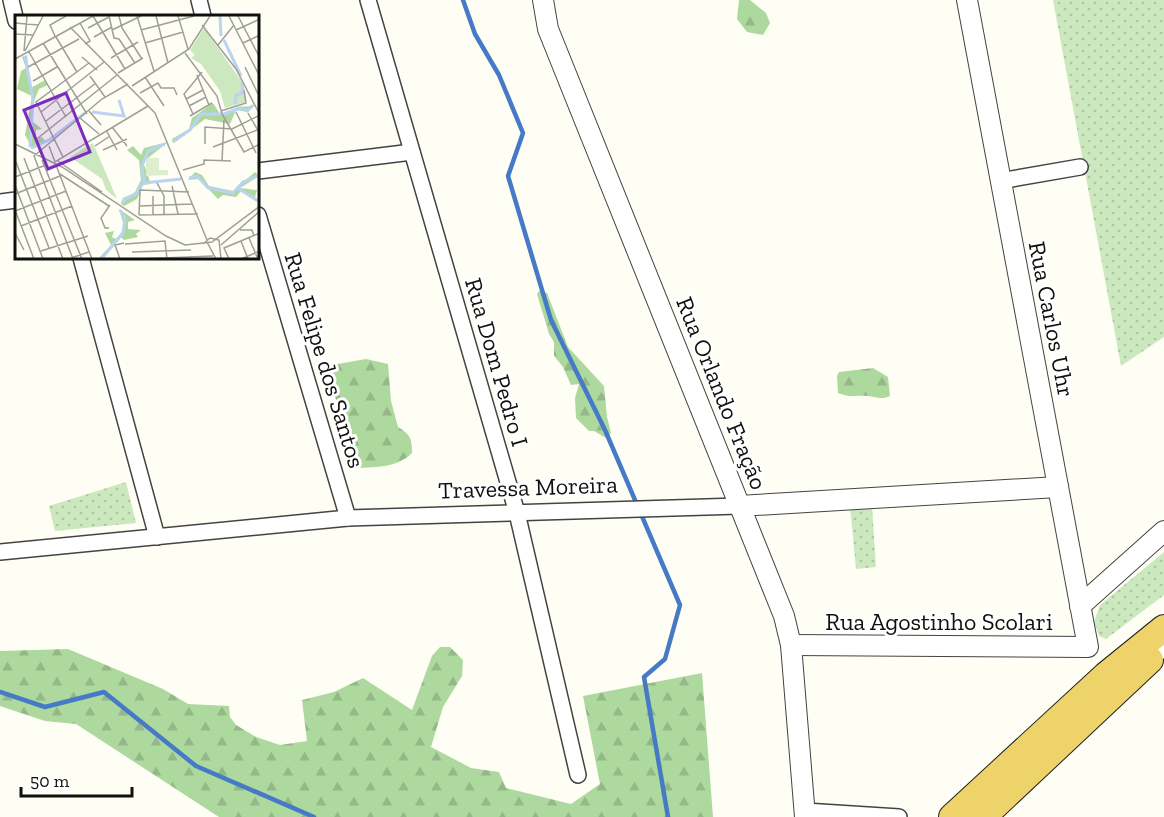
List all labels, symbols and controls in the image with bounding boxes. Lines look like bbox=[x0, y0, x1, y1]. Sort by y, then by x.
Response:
inset map bbox=[15, 15, 260, 260]
street label: Rua Carlos Uhr bbox=[1023, 239, 1081, 399]
street label: Rua Felipe dos Santos bbox=[278, 249, 372, 471]
street label: Rua Dom Pedro I bbox=[459, 274, 535, 450]
street label: Rua Orlando Fração bbox=[670, 292, 774, 494]
street label: Travessa Moreira bbox=[438, 469, 619, 505]
street label: Rua Agostinho Scolari bbox=[825, 607, 1053, 636]
scale bar bbox=[21, 760, 132, 798]
text: 50 m bbox=[30, 770, 70, 792]

